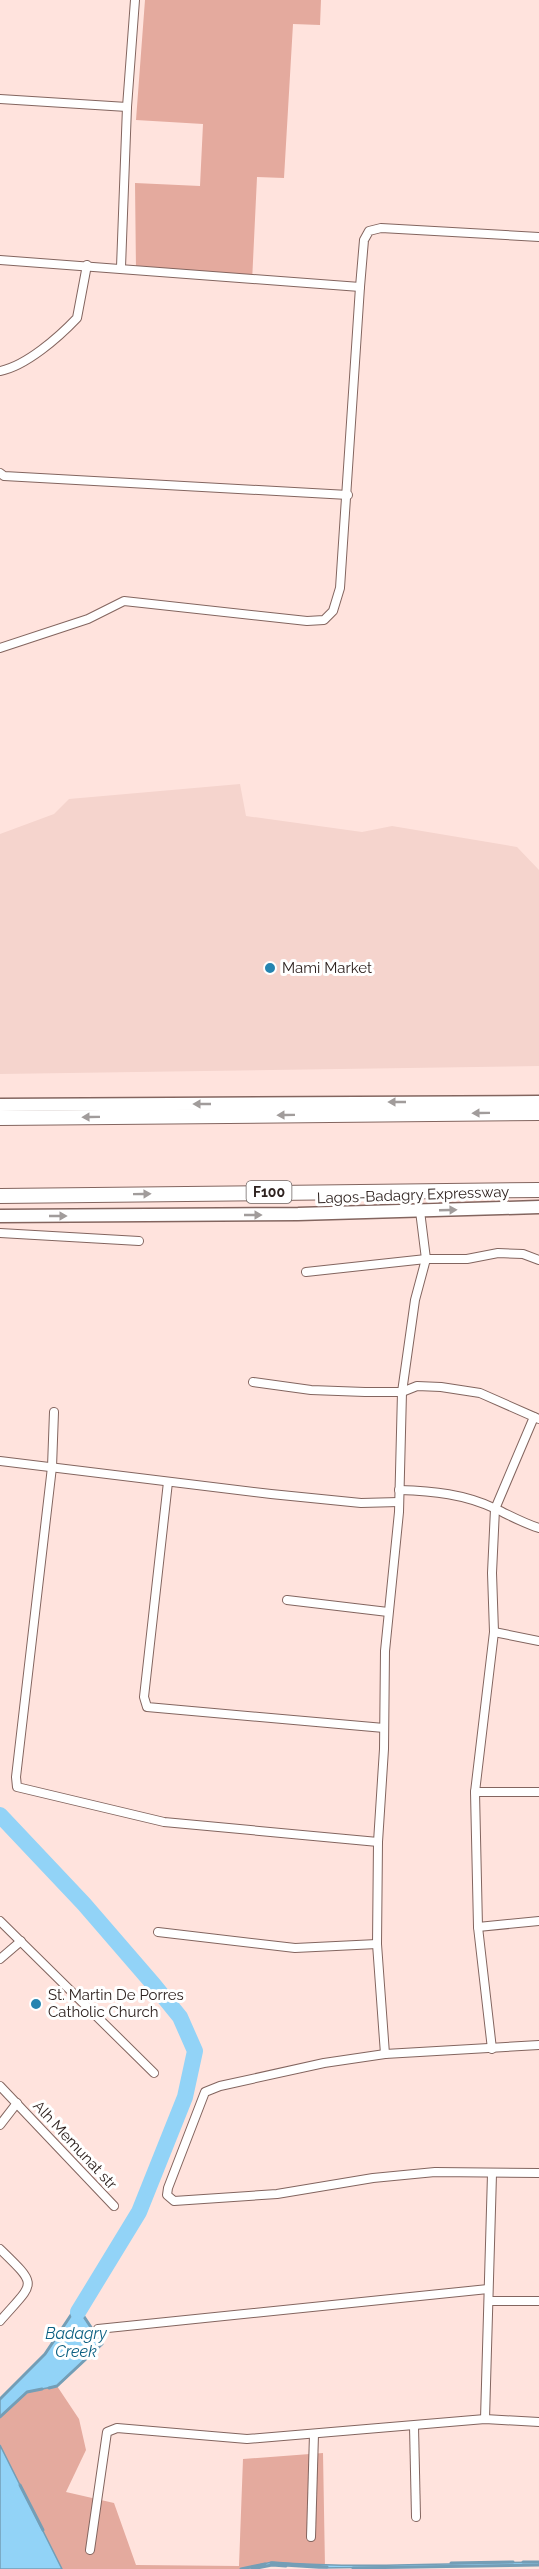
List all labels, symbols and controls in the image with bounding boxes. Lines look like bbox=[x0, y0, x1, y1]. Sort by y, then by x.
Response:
place label: Mami Market bbox=[282, 959, 372, 977]
marker: Mami Market bbox=[263, 961, 277, 975]
one-way arrow bbox=[387, 1097, 406, 1107]
one-way arrow bbox=[192, 1099, 211, 1109]
one-way arrow bbox=[471, 1108, 490, 1118]
one-way arrow bbox=[276, 1110, 295, 1120]
one-way arrow bbox=[81, 1112, 100, 1122]
road number: F100 bbox=[246, 1181, 292, 1203]
street label: Lagos-Badagry Expressway bbox=[316, 1183, 510, 1207]
one-way arrow bbox=[133, 1189, 152, 1199]
one-way arrow bbox=[439, 1205, 458, 1215]
one-way arrow bbox=[244, 1210, 263, 1220]
one-way arrow bbox=[49, 1211, 68, 1221]
place label: St. Martin De Porres Catholic Church bbox=[48, 1986, 184, 2021]
marker: St. Martin De Porres Catholic Church bbox=[29, 1997, 43, 2011]
street label: Alh Memunat str bbox=[29, 2097, 121, 2194]
water label: Badagry Creek bbox=[45, 2324, 108, 2361]

